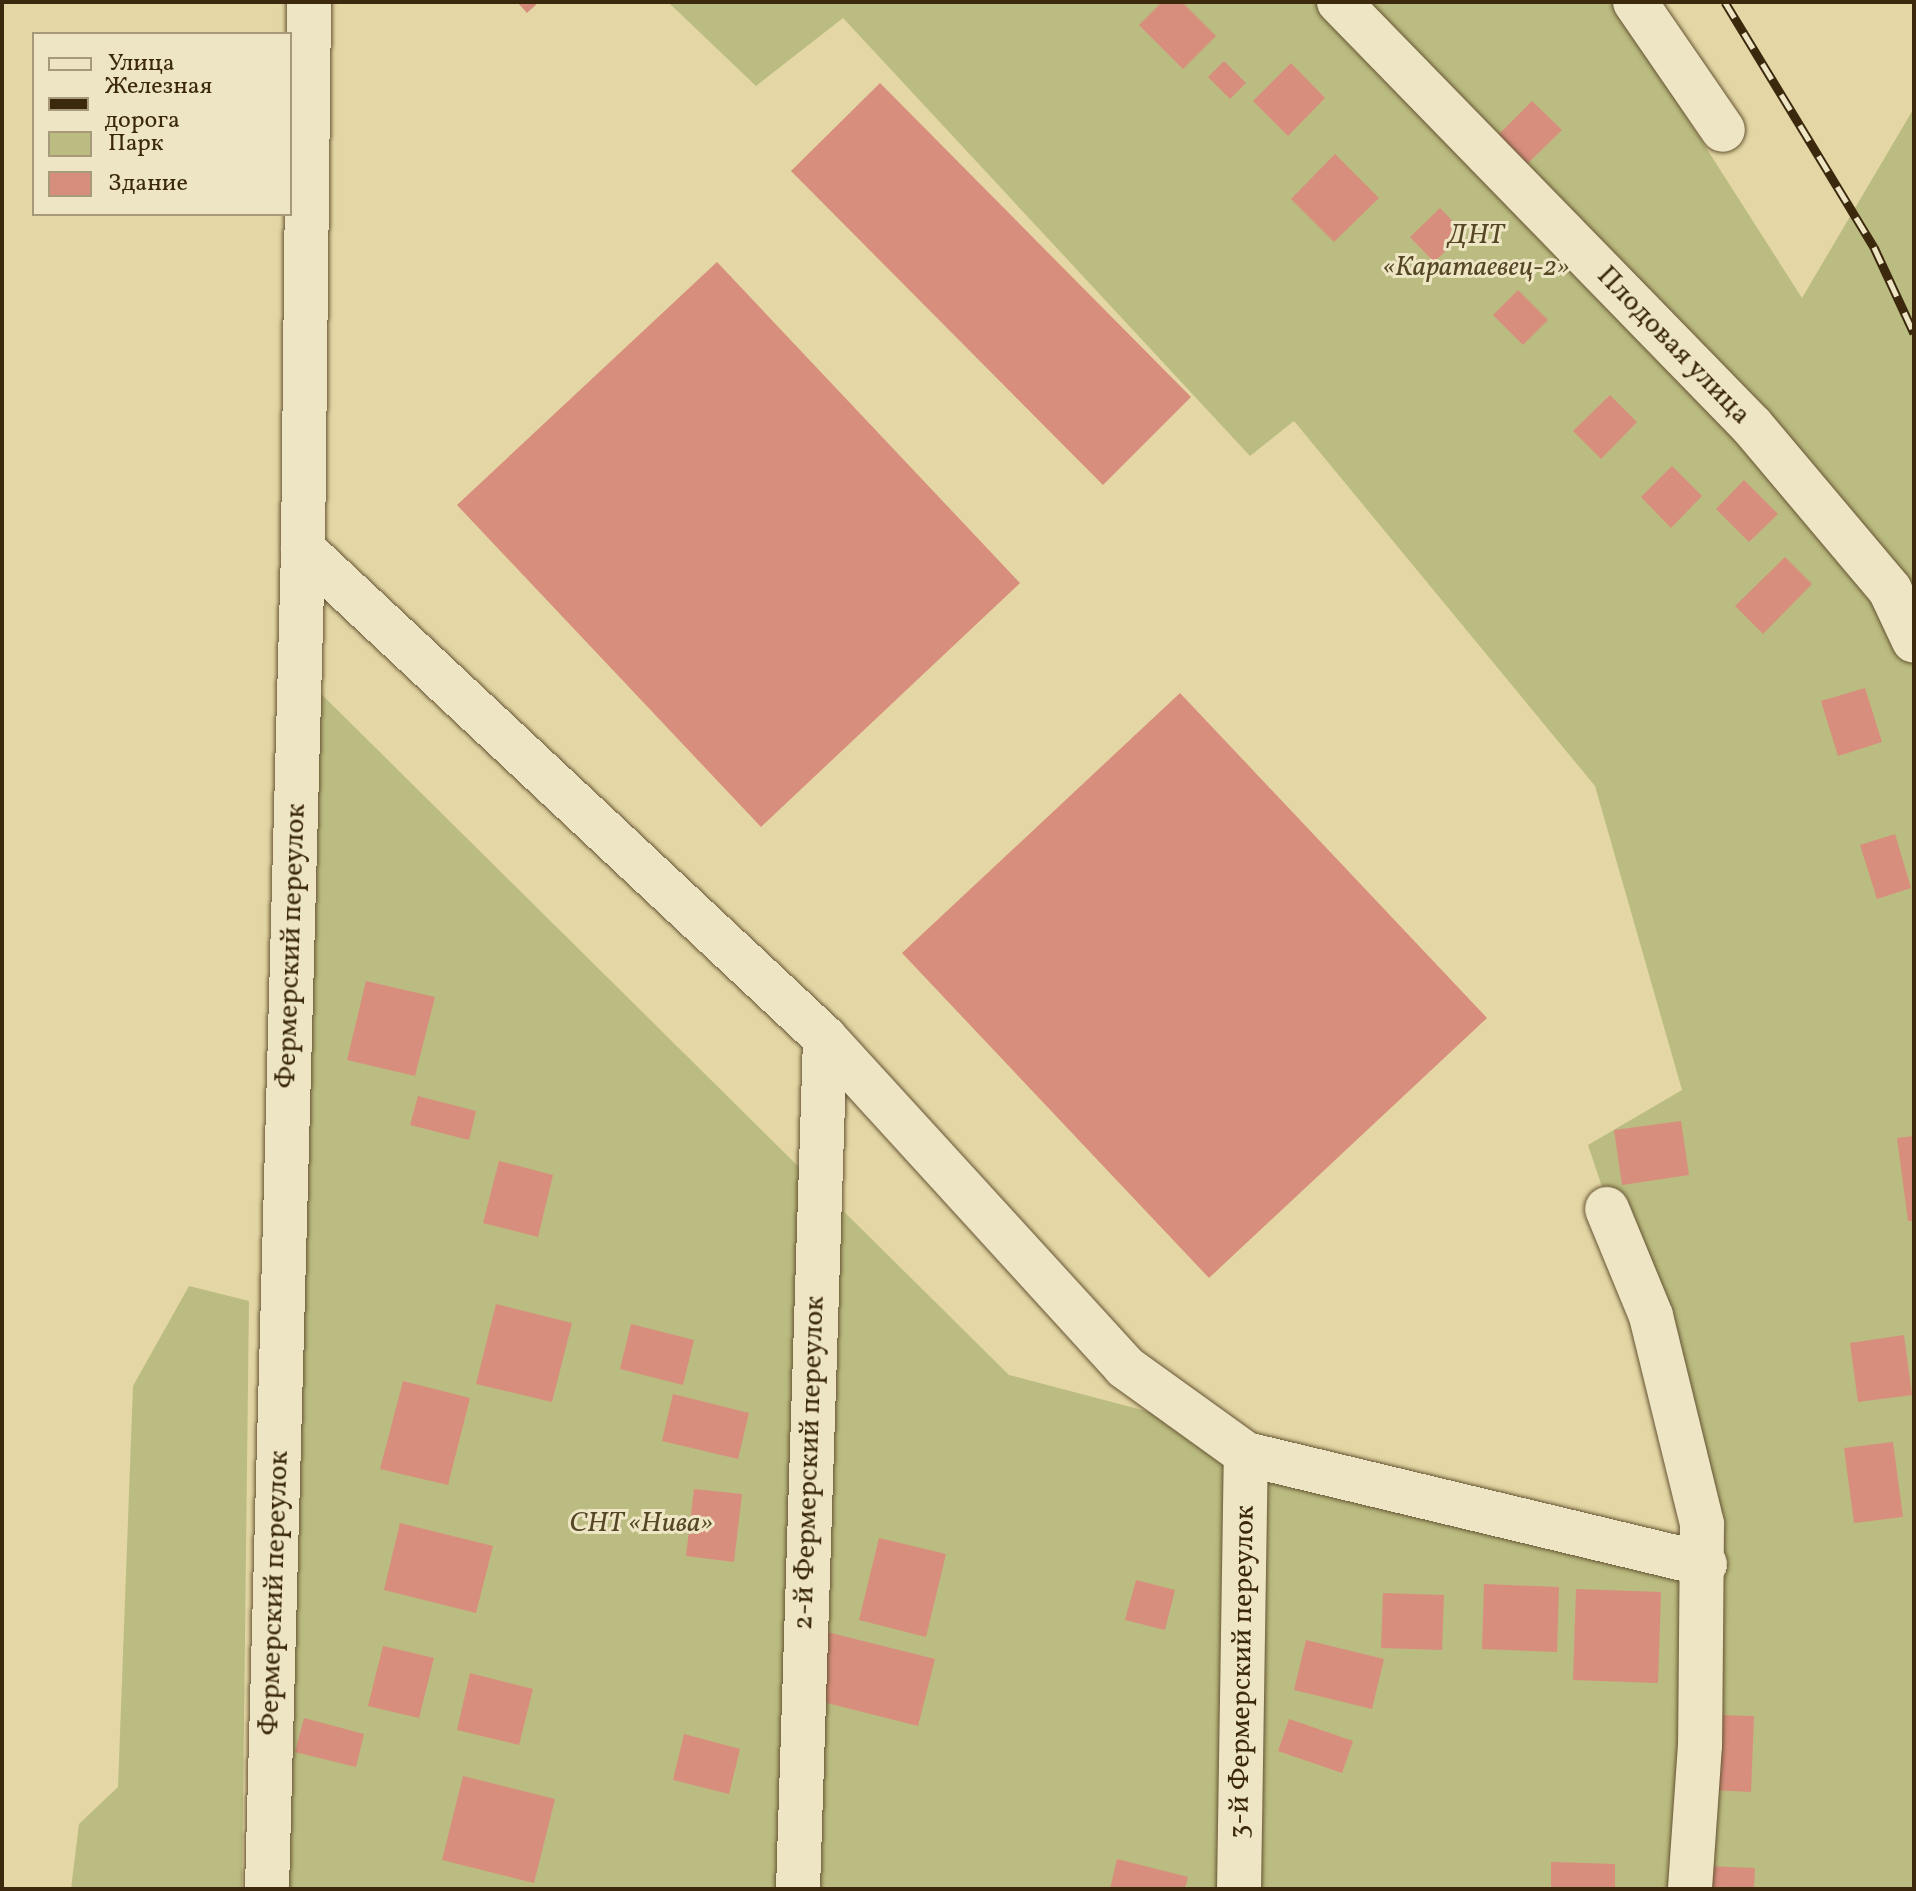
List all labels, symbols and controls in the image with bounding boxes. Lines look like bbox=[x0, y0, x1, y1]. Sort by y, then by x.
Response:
legend bbox=[32, 32, 292, 216]
text: Улица bbox=[108, 47, 175, 81]
text: Железная дорога bbox=[105, 70, 212, 138]
text: Парк bbox=[108, 127, 164, 161]
text: Здание bbox=[108, 167, 188, 201]
park label: ДНТ «Каратаевец-2» bbox=[1383, 219, 1569, 285]
street label: Плодовая улица bbox=[1589, 260, 1757, 432]
street label: Фермерский переулок bbox=[270, 803, 314, 1089]
street label: 2-й Фермерский переулок bbox=[787, 1295, 833, 1631]
street label: Фермерский переулок bbox=[253, 1450, 297, 1736]
street label: 3-й Фермерский переулок bbox=[1223, 1505, 1263, 1839]
park label: СНТ «Нива» bbox=[569, 1507, 713, 1541]

